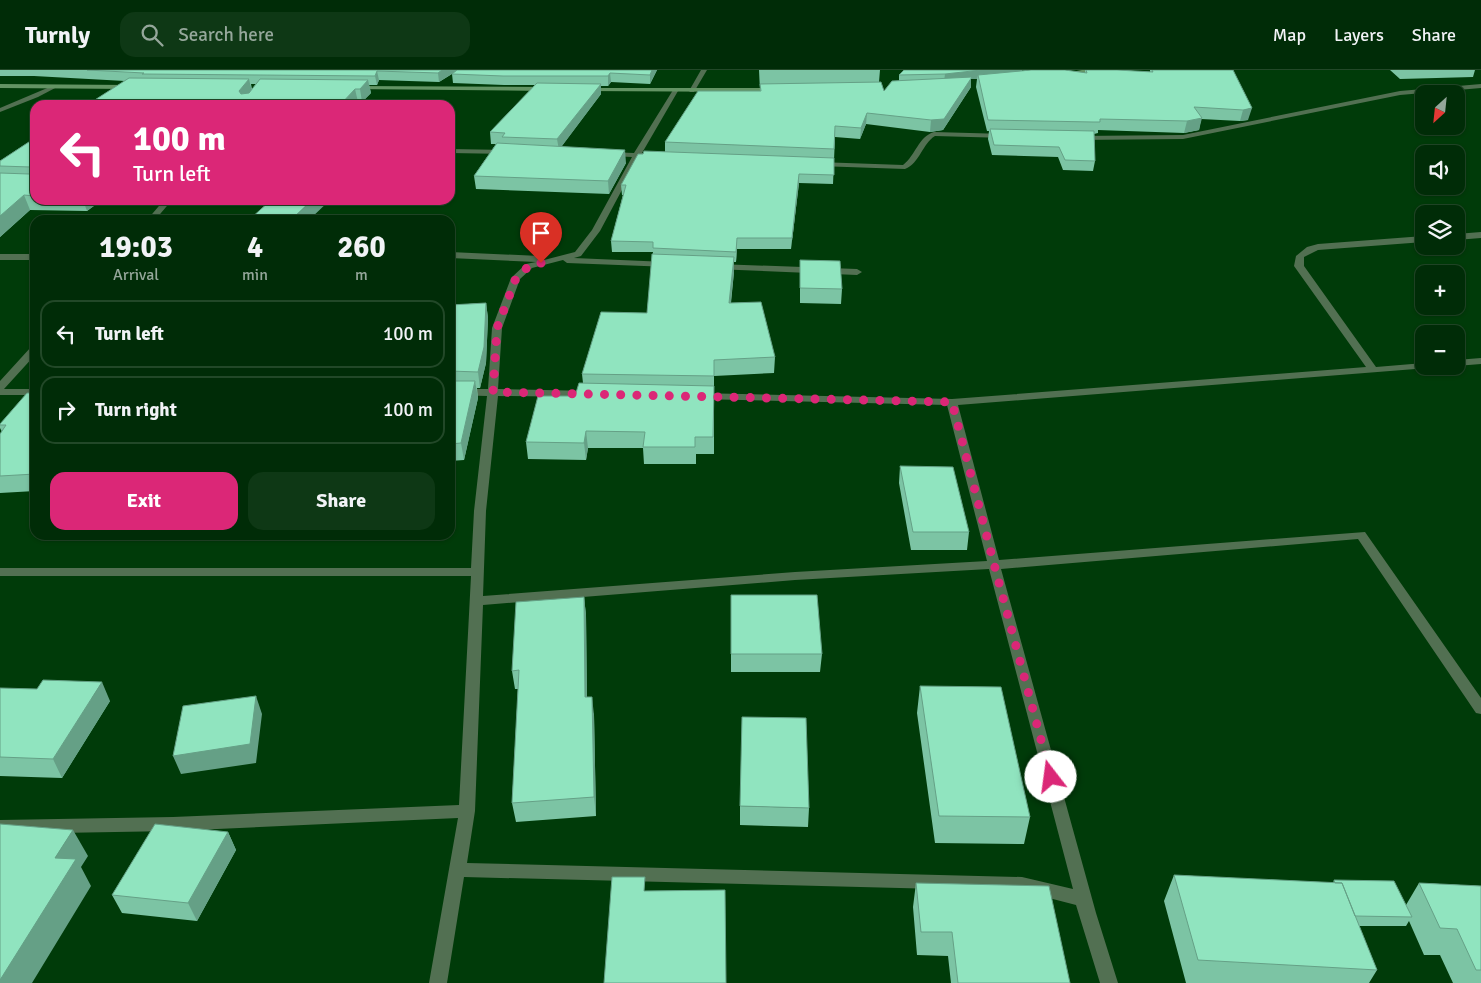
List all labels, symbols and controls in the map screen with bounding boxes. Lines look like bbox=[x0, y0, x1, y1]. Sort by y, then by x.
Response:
search box bbox=[120, 12, 470, 57]
text: Turnly bbox=[25, 20, 90, 50]
icon: search bbox=[138, 21, 166, 49]
text: Search here bbox=[178, 23, 274, 47]
text: Map bbox=[1273, 24, 1306, 46]
text: Layers bbox=[1334, 24, 1384, 46]
text: Share bbox=[1412, 24, 1456, 46]
north arrow bbox=[1415, 85, 1465, 135]
map controls bbox=[1415, 85, 1465, 375]
text: 100 m bbox=[133, 117, 226, 160]
icon: left bbox=[50, 120, 115, 185]
button: sound bbox=[1415, 145, 1465, 195]
text: Turn left bbox=[133, 160, 211, 187]
button: layers bbox=[1415, 205, 1465, 255]
pin bbox=[520, 212, 562, 263]
icon: arrive bbox=[527, 219, 555, 247]
text: 19:03 bbox=[99, 229, 173, 266]
text: 4 bbox=[247, 229, 263, 266]
text: 260 bbox=[337, 229, 386, 266]
text: Arrival bbox=[113, 265, 159, 285]
text: min bbox=[242, 265, 268, 285]
text: m bbox=[355, 265, 368, 285]
button: + bbox=[1415, 265, 1465, 315]
icon: left bbox=[52, 320, 80, 348]
text: Turn left bbox=[95, 322, 164, 346]
text: 100 m bbox=[383, 322, 433, 346]
button: − bbox=[1415, 325, 1465, 375]
icon: right bbox=[52, 396, 80, 424]
text: Turn right bbox=[95, 398, 177, 422]
text: 100 m bbox=[383, 398, 433, 422]
button: Exit bbox=[50, 472, 238, 530]
button: Share bbox=[248, 472, 435, 530]
position arrow bbox=[1024, 750, 1076, 802]

